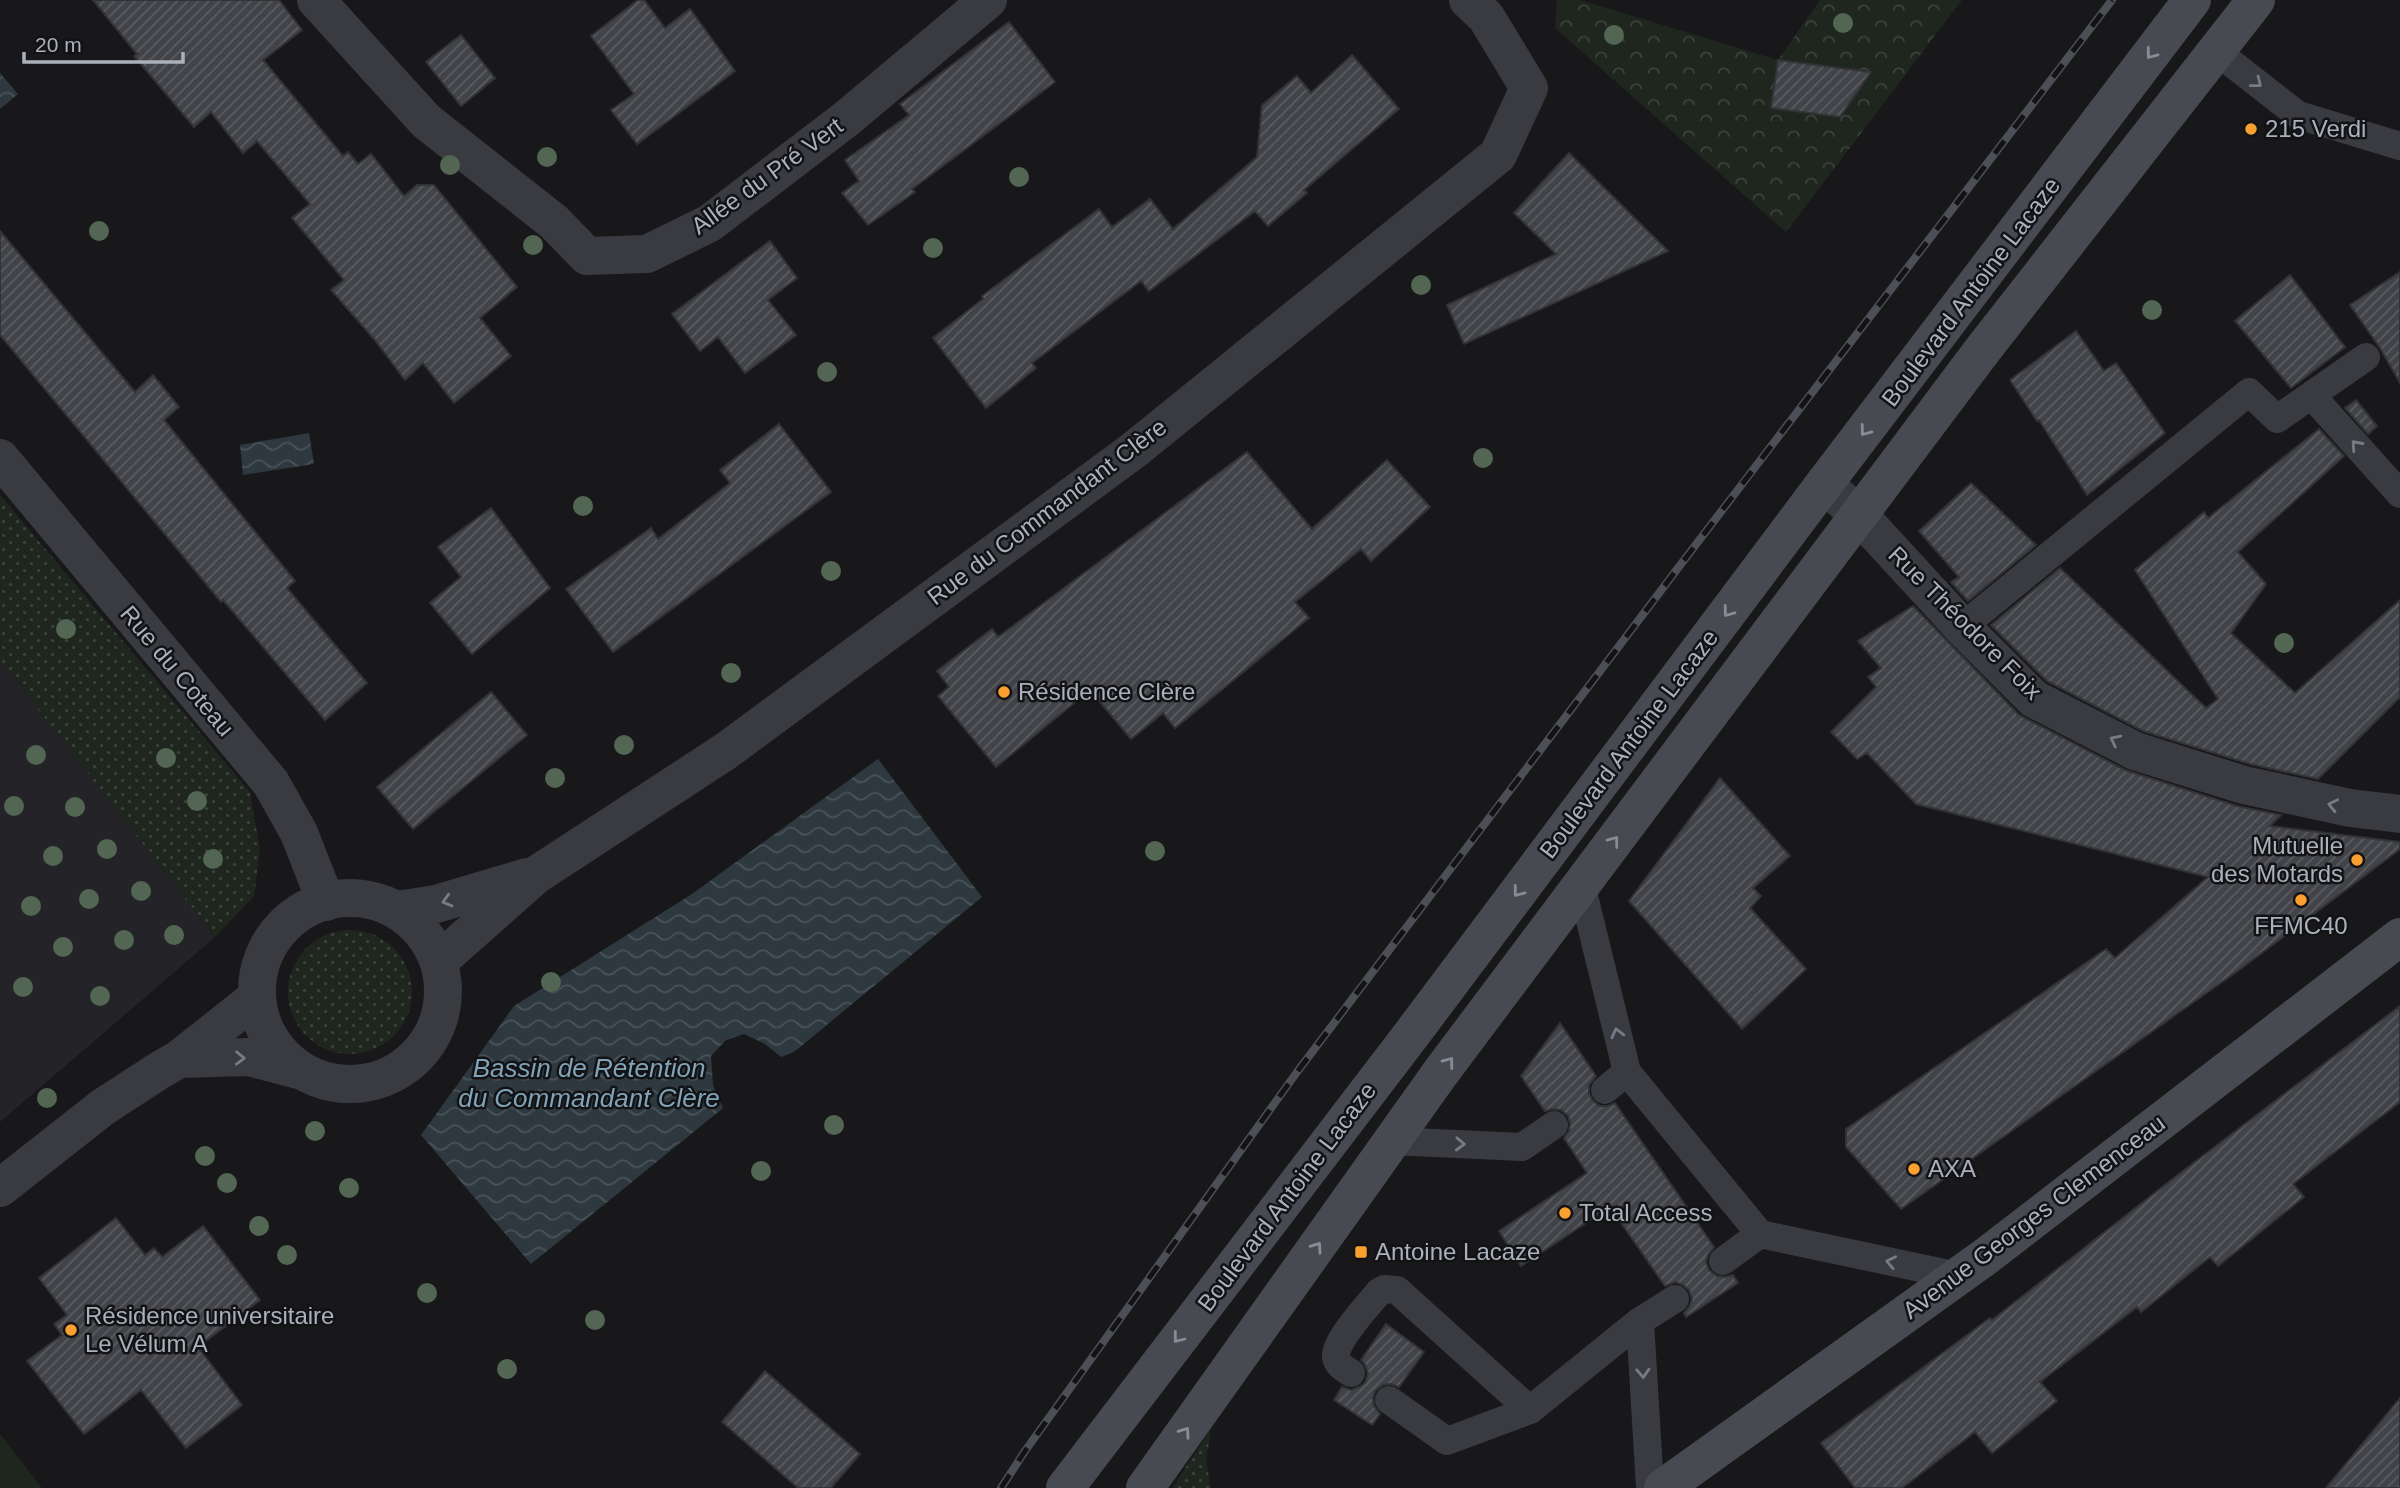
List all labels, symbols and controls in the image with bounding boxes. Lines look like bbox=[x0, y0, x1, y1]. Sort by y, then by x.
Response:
scale bar bbox=[24, 21, 184, 65]
text: 20 m bbox=[35, 33, 82, 56]
one-way arrow bbox=[2146, 47, 2159, 59]
one-way arrow bbox=[2248, 75, 2261, 87]
street label: Allée du Pré Vert bbox=[686, 112, 848, 239]
place label: 215 Verdi bbox=[2265, 115, 2366, 142]
marker: 215 Verdi bbox=[2243, 121, 2259, 137]
street label: Boulevard Antoine Lacaze bbox=[1876, 172, 2065, 411]
street label: Rue du Commandant Clère bbox=[922, 413, 1171, 610]
one-way arrow bbox=[1861, 423, 1873, 435]
one-way arrow bbox=[2352, 440, 2364, 453]
street label: Rue Théodore Foix bbox=[1883, 541, 2047, 705]
street label: Rue du Coteau bbox=[115, 600, 240, 741]
one-way arrow bbox=[1724, 605, 1736, 617]
street label: Boulevard Antoine Lacaze bbox=[1534, 624, 1723, 863]
place label: Résidence Clère bbox=[1018, 678, 1195, 705]
marker: Résidence Clère bbox=[996, 684, 1012, 700]
one-way arrow bbox=[2110, 735, 2122, 749]
one-way arrow bbox=[2327, 798, 2339, 813]
place label: Mutuelle des Motards bbox=[2211, 832, 2343, 887]
one-way arrow bbox=[1606, 836, 1619, 848]
marker: Mutuelle des Motards bbox=[2349, 852, 2365, 868]
one-way arrow bbox=[1514, 885, 1526, 897]
one-way arrow bbox=[441, 892, 453, 907]
marker: FFMC40 bbox=[2293, 892, 2309, 908]
place label: FFMC40 bbox=[2254, 912, 2348, 939]
one-way arrow bbox=[1611, 1027, 1625, 1039]
one-way arrow bbox=[235, 1050, 246, 1066]
water label: Bassin de Rétention du Commandant Clère bbox=[458, 1053, 720, 1113]
one-way arrow bbox=[1440, 1057, 1453, 1070]
street label: Boulevard Antoine Lacaze bbox=[1192, 1077, 1381, 1316]
street label: Avenue Georges Clemenceau bbox=[1897, 1109, 2170, 1324]
one-way arrow bbox=[1454, 1137, 1465, 1152]
place label: AXA bbox=[1928, 1155, 1976, 1182]
marker: AXA bbox=[1906, 1161, 1922, 1177]
place label: Total Access bbox=[1579, 1199, 1712, 1226]
marker: Total Access bbox=[1557, 1205, 1573, 1221]
place label: Antoine Lacaze bbox=[1375, 1238, 1540, 1265]
one-way arrow bbox=[1308, 1242, 1321, 1255]
marker: Antoine Lacaze bbox=[1353, 1244, 1369, 1260]
one-way arrow bbox=[1885, 1256, 1897, 1271]
place label: Résidence universitaire Le Vélum A bbox=[85, 1302, 334, 1357]
marker: Résidence universitaire Le Vélum A bbox=[63, 1322, 79, 1338]
one-way arrow bbox=[1174, 1331, 1187, 1343]
one-way arrow bbox=[1635, 1368, 1650, 1379]
one-way arrow bbox=[1176, 1427, 1189, 1440]

